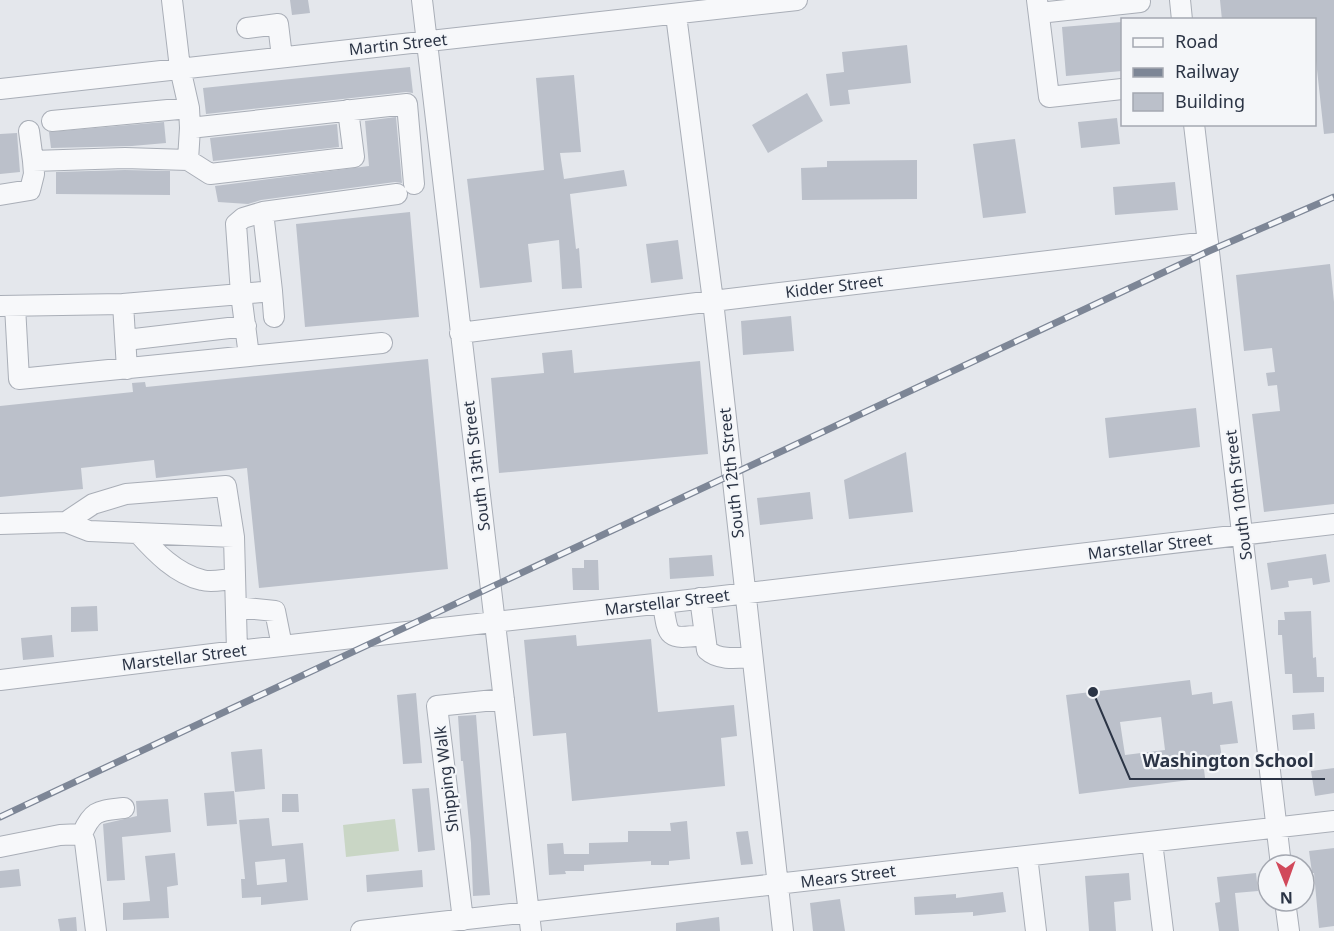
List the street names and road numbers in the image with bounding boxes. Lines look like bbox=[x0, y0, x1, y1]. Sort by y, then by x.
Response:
street label: Martin Street bbox=[348, 28, 448, 60]
street label: Kidder Street bbox=[784, 269, 884, 303]
street label: South 13th Street bbox=[457, 399, 495, 532]
street label: South 12th Street bbox=[713, 407, 749, 539]
street label: South 10th Street bbox=[1219, 428, 1257, 561]
street label: Marstellar Street bbox=[1087, 527, 1214, 565]
street label: Marstellar Street bbox=[604, 583, 731, 621]
street label: Marstellar Street bbox=[121, 638, 248, 676]
street label: Shipping Walk bbox=[429, 724, 463, 833]
street label: Mears Street bbox=[799, 859, 897, 893]

